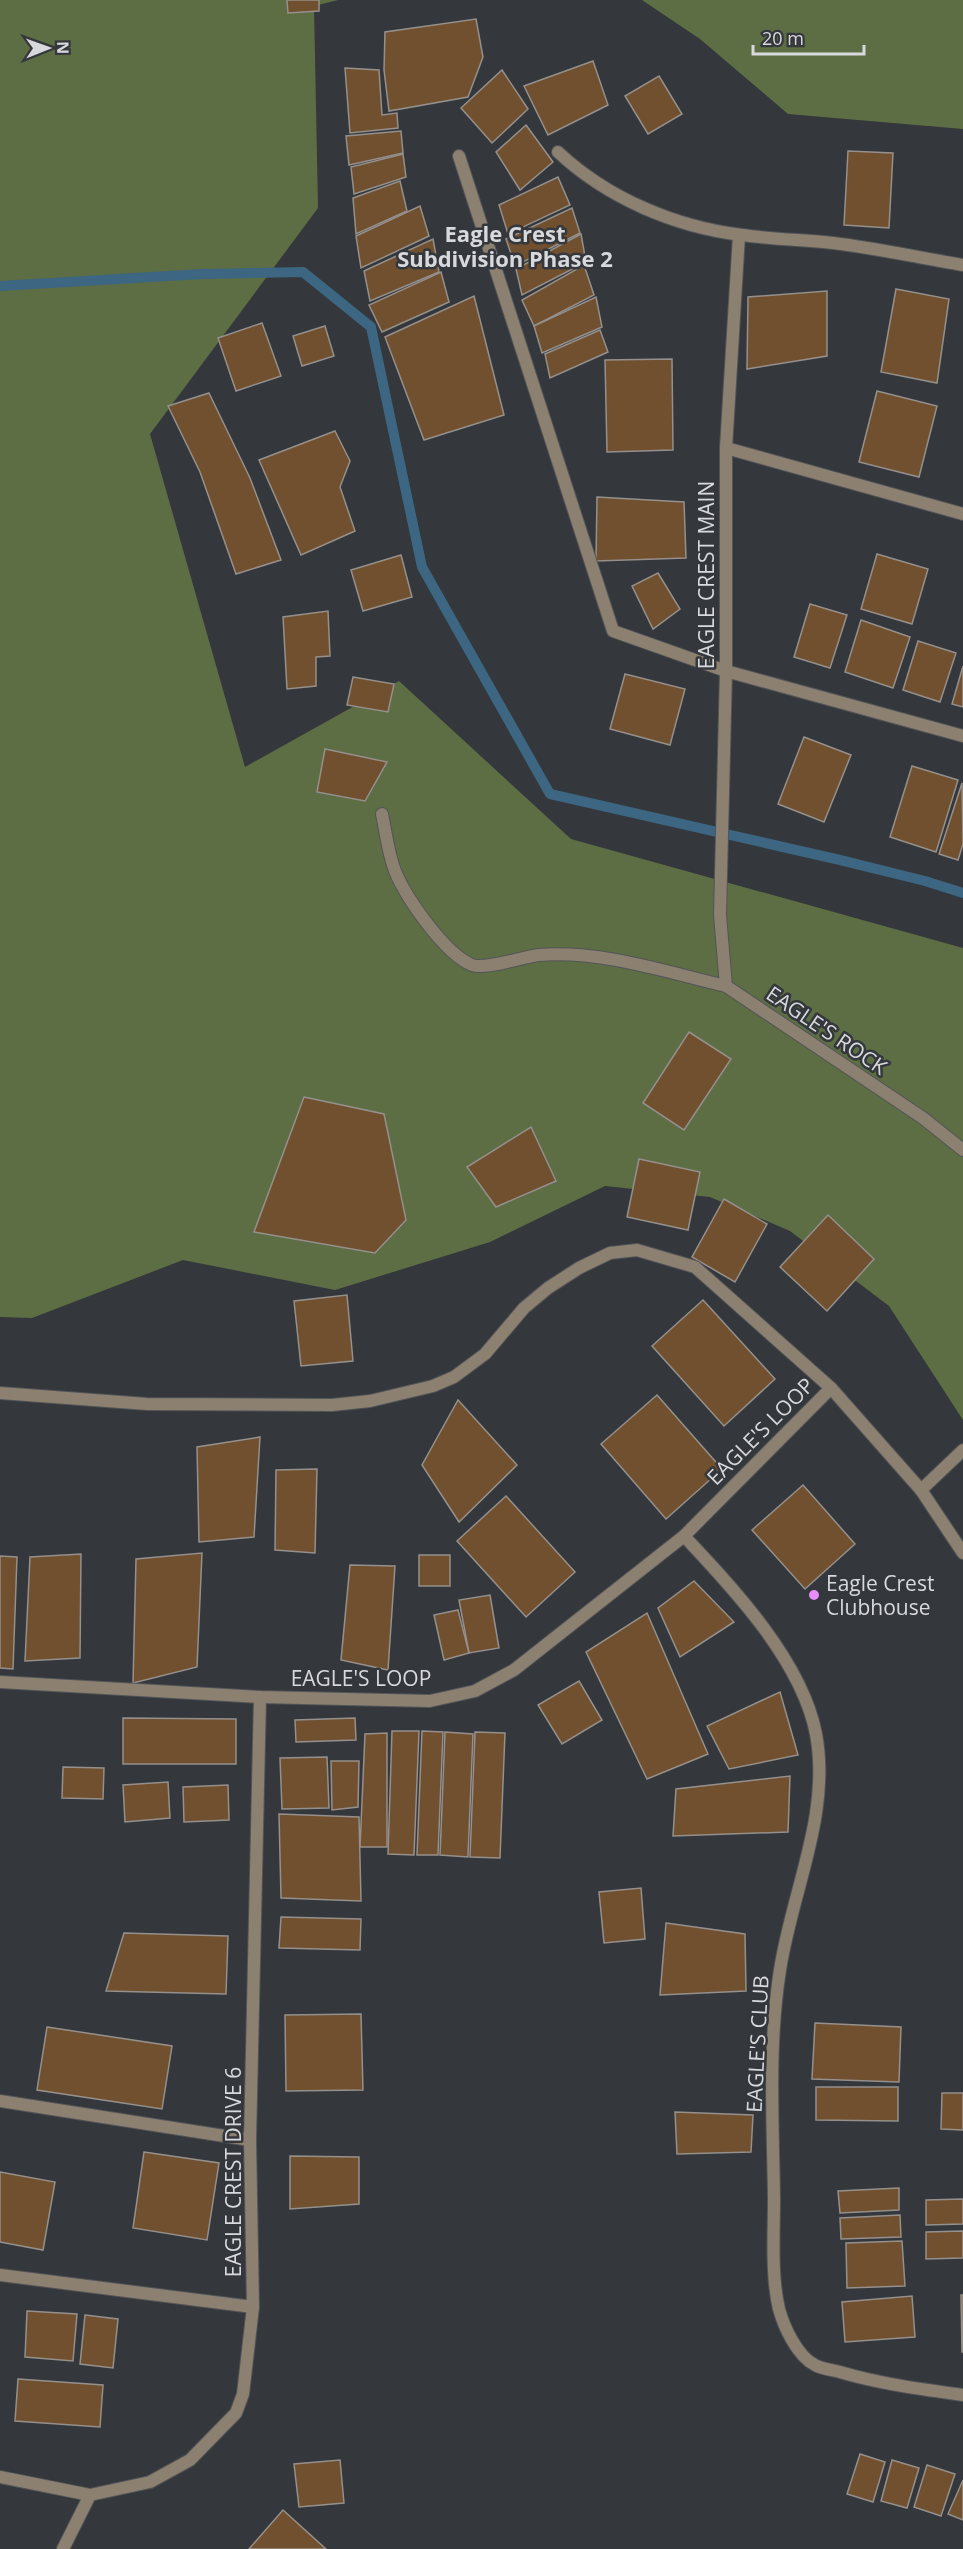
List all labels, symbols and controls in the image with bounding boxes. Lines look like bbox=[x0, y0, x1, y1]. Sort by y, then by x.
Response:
north arrow bbox=[18, 18, 78, 78]
scale bar bbox=[753, 18, 864, 56]
text: 20 m bbox=[762, 26, 804, 50]
text: N bbox=[52, 41, 74, 54]
district label: Eagle Crest Subdivision Phase 2 bbox=[397, 218, 613, 273]
street label: EAGLE CREST MAIN bbox=[692, 481, 720, 669]
street label: EAGLE'S ROCK bbox=[761, 979, 893, 1081]
street label: EAGLE'S LOOP bbox=[700, 1371, 820, 1491]
place label: Eagle Crest Clubhouse bbox=[826, 1569, 934, 1621]
marker: Eagle Crest Clubhouse bbox=[807, 1588, 821, 1602]
street label: EAGLE'S LOOP bbox=[291, 1664, 431, 1692]
street label: EAGLE'S CLUB bbox=[739, 1975, 775, 2113]
street label: EAGLE CREST DRIVE 6 bbox=[219, 2067, 247, 2277]

